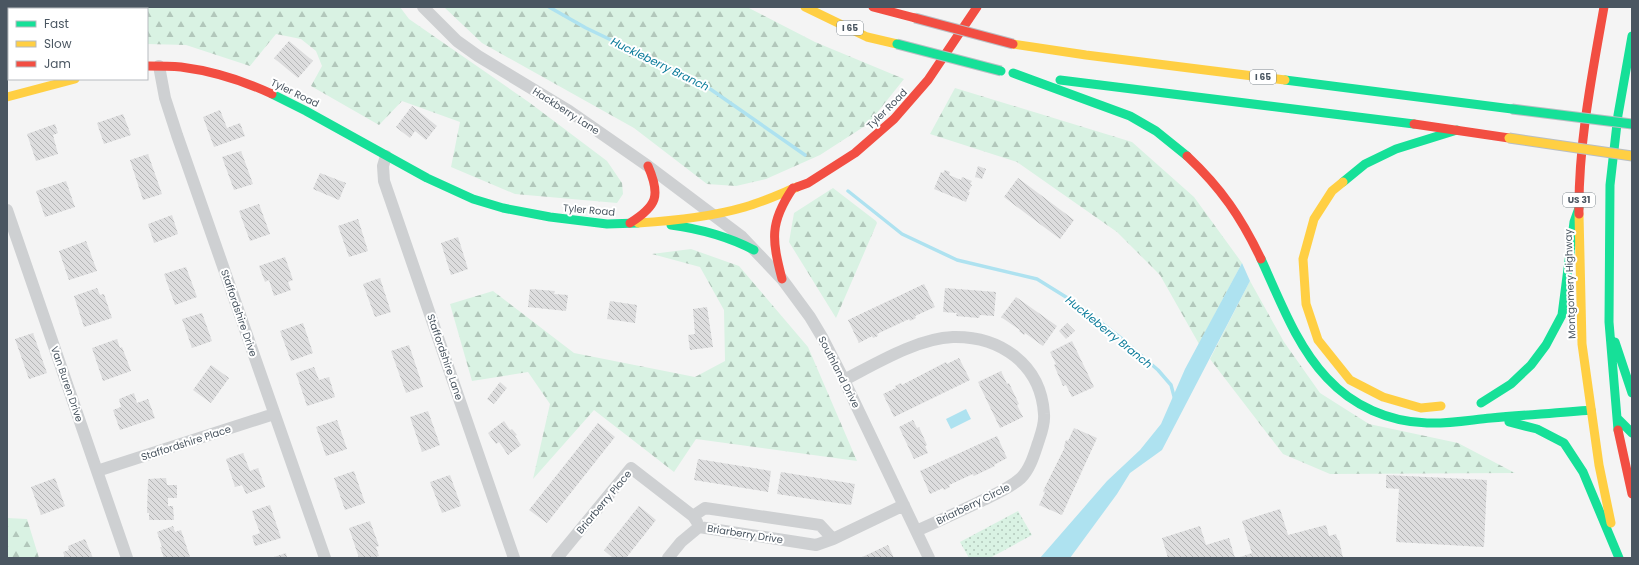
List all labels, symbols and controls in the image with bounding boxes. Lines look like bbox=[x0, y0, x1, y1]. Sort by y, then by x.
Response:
legend bbox=[8, 8, 148, 80]
text: Fast bbox=[44, 15, 69, 32]
road number: I 65 bbox=[837, 21, 863, 35]
water label: Huckleberry Branch bbox=[608, 33, 712, 95]
text: Slow bbox=[44, 35, 72, 52]
text: Jam bbox=[44, 55, 71, 72]
road number: I 65 bbox=[1250, 70, 1276, 84]
street label: Tyler Road bbox=[268, 75, 322, 111]
street label: Hackberry Lane bbox=[529, 84, 603, 138]
street label: Tyler Road bbox=[863, 85, 911, 133]
road number: US 31 bbox=[1563, 193, 1595, 207]
street label: Tyler Road bbox=[562, 200, 616, 220]
street label: Montgomery Highway bbox=[1561, 228, 1579, 339]
street label: Staffordshire Drive bbox=[217, 267, 261, 359]
water label: Huckleberry Branch bbox=[1062, 292, 1156, 372]
street label: Staffordshire Lane bbox=[423, 312, 467, 402]
street label: Southland Drive bbox=[814, 333, 864, 411]
street label: Van Buren Drive bbox=[47, 344, 87, 424]
street label: Staffordshire Place bbox=[139, 421, 233, 465]
street label: Briarberry Place bbox=[573, 467, 635, 537]
street label: Briarberry Circle bbox=[934, 480, 1012, 528]
street label: Briarberry Drive bbox=[706, 521, 784, 547]

